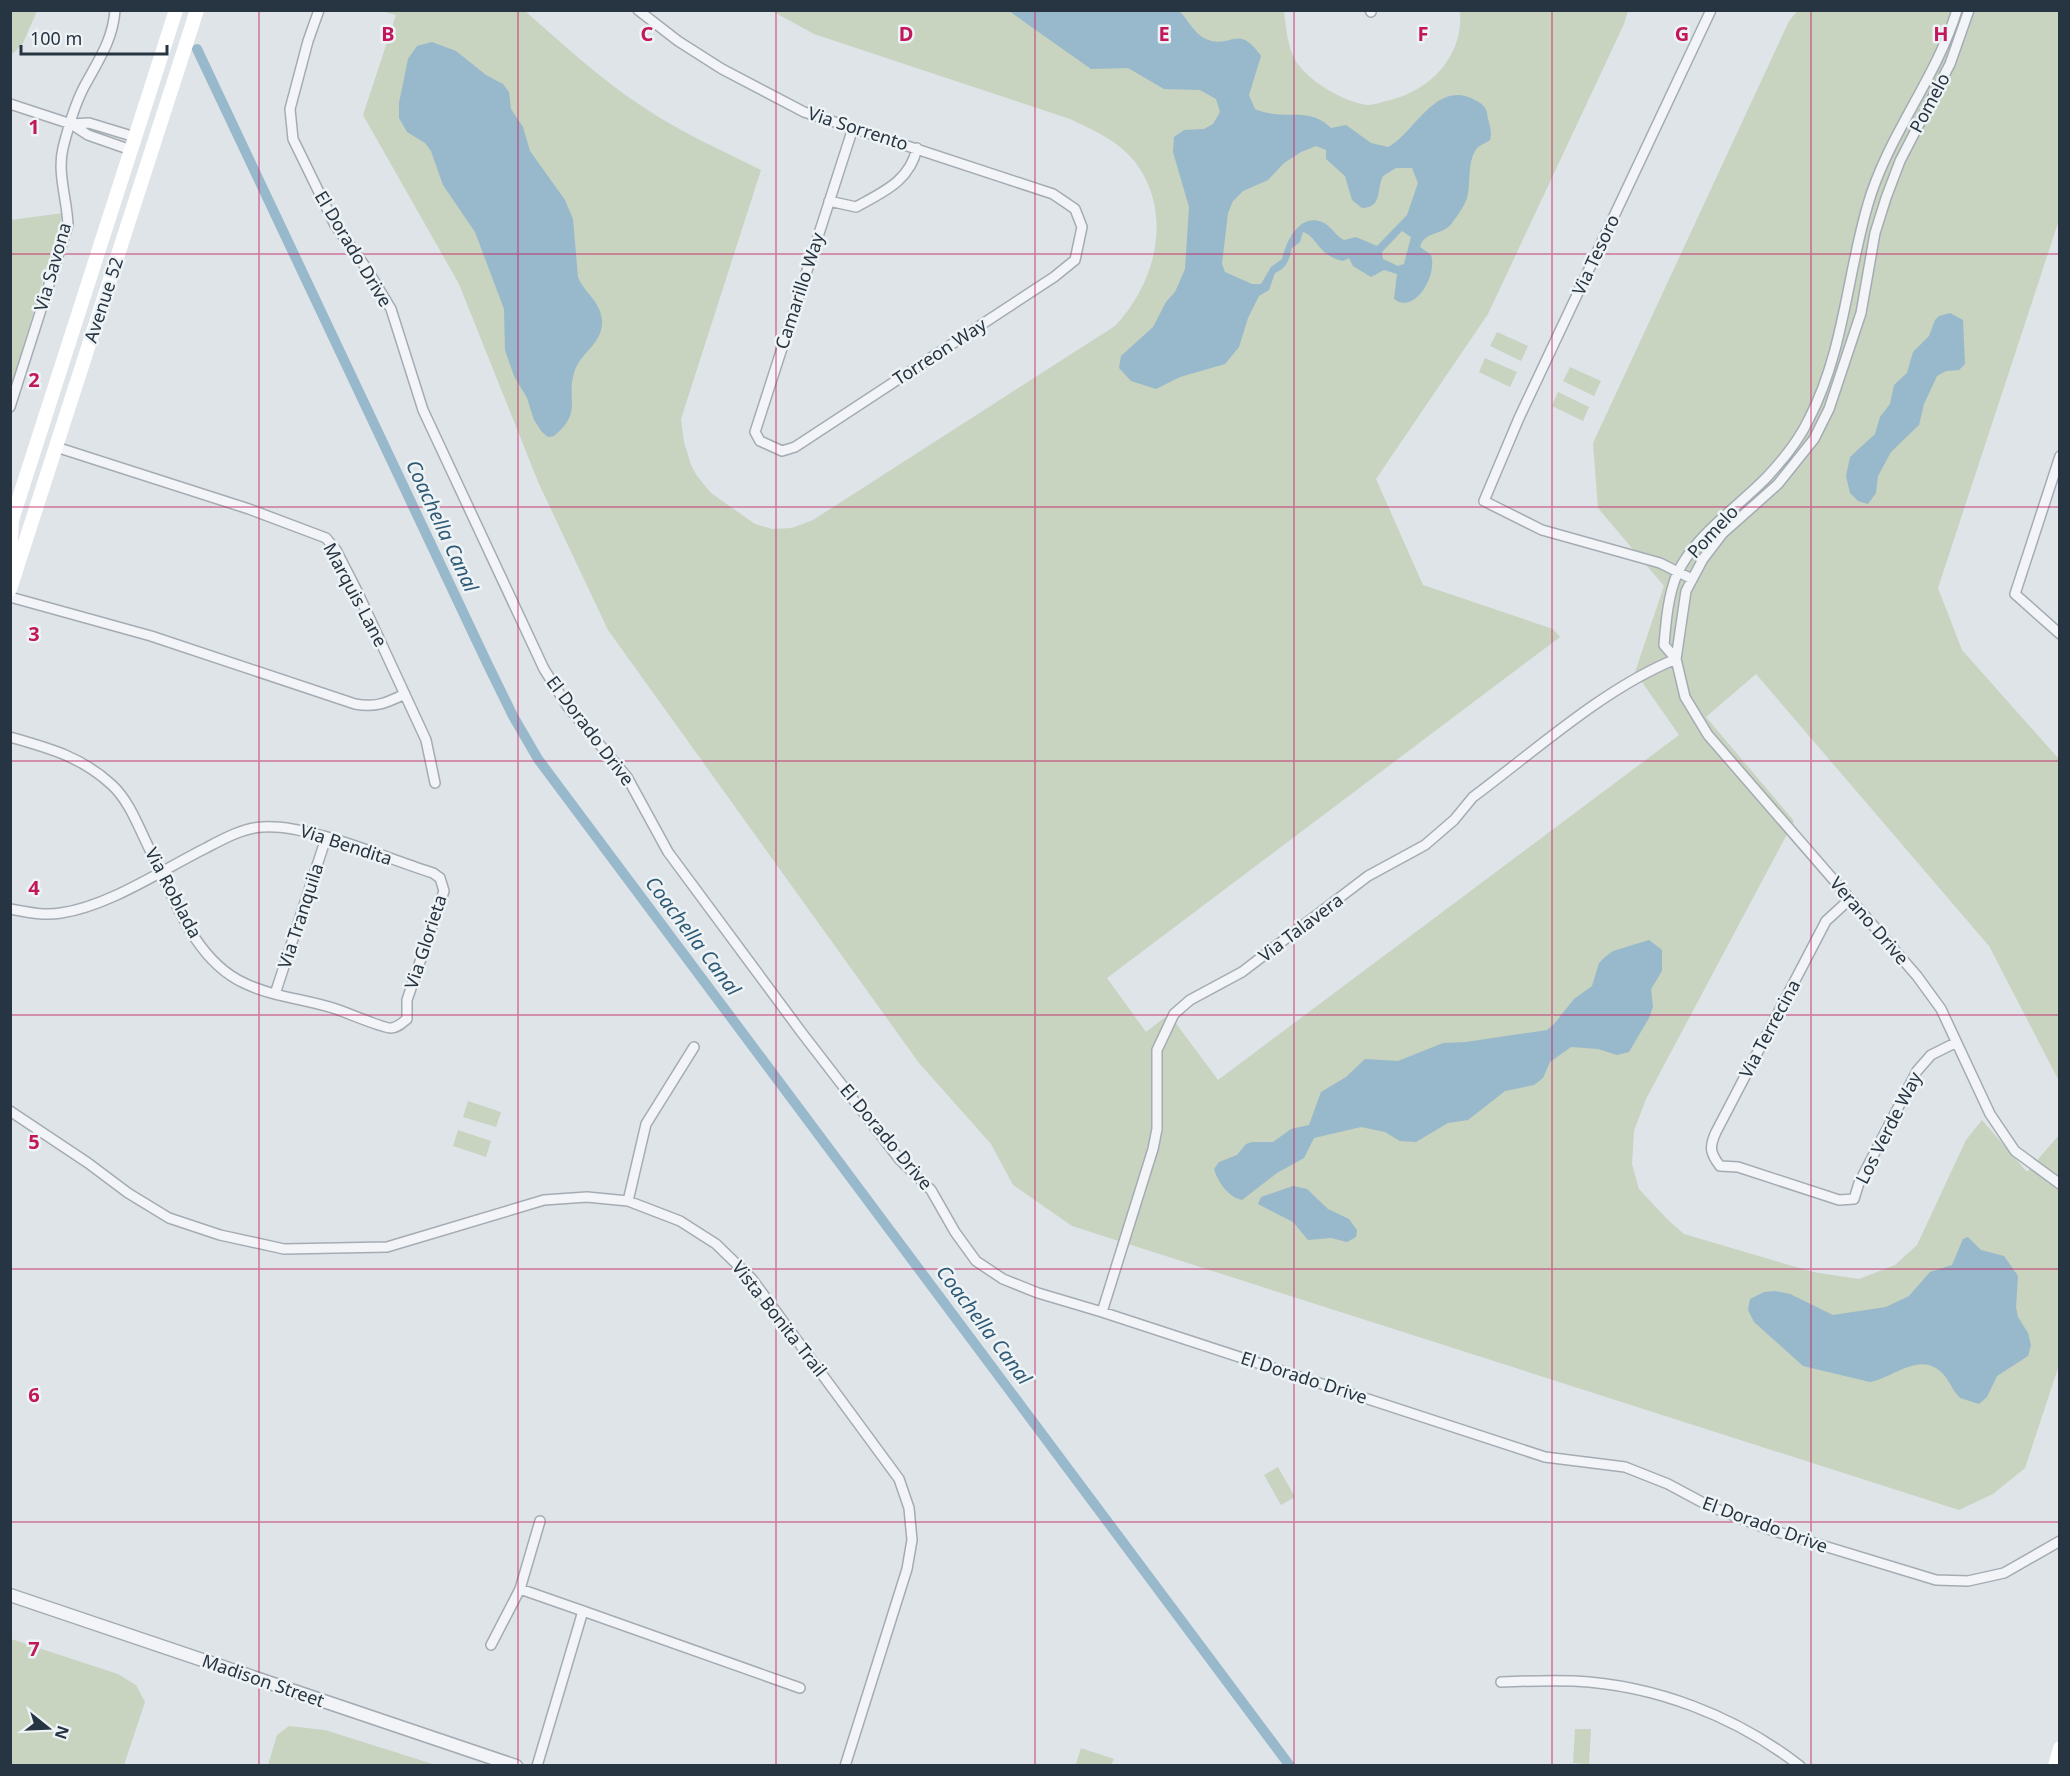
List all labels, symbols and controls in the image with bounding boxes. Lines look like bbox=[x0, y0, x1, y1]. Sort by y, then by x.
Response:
scale bar bbox=[21, 18, 166, 56]
text: B bbox=[381, 20, 395, 47]
text: C bbox=[641, 20, 654, 47]
text: D bbox=[899, 20, 913, 47]
text: E bbox=[1158, 20, 1170, 47]
text: F bbox=[1418, 20, 1428, 47]
text: G bbox=[1675, 20, 1689, 47]
text: H bbox=[1933, 20, 1949, 47]
text: 100 m bbox=[30, 26, 82, 50]
street label: Pomelo bbox=[1903, 69, 1955, 137]
street label: Via Sorrento bbox=[805, 101, 912, 156]
text: 1 bbox=[28, 113, 40, 140]
street label: El Dorado Drive bbox=[310, 186, 398, 311]
street label: Via Tesoro bbox=[1566, 210, 1624, 299]
street label: Via Savona bbox=[28, 219, 76, 314]
street label: Camarillo Way bbox=[769, 229, 829, 352]
street label: Avenue 52 bbox=[78, 254, 128, 345]
street label: Torreon Way bbox=[888, 312, 991, 390]
text: 2 bbox=[28, 366, 40, 393]
water label: Coachella Canal bbox=[400, 455, 485, 597]
street label: Pomelo bbox=[1682, 500, 1743, 563]
street label: Marquis Lane bbox=[318, 538, 393, 651]
text: 3 bbox=[28, 620, 40, 647]
street label: El Dorado Drive bbox=[542, 671, 640, 790]
street label: Via Bendita bbox=[297, 818, 395, 870]
street label: Via Roblada bbox=[140, 843, 208, 942]
street label: Via Tranquila bbox=[272, 860, 328, 971]
water label: Coachella Canal bbox=[640, 870, 748, 1002]
street label: Verano Drive bbox=[1825, 871, 1915, 969]
text: 4 bbox=[28, 874, 40, 901]
street label: Via Talavera bbox=[1253, 887, 1348, 967]
street label: Via Glorieta bbox=[399, 892, 452, 992]
street label: Via Terrecina bbox=[1733, 975, 1805, 1082]
street label: Los Verde Way bbox=[1850, 1067, 1927, 1188]
street label: El Dorado Drive bbox=[835, 1078, 938, 1195]
text: 5 bbox=[28, 1128, 40, 1155]
street label: Vista Bonita Trail bbox=[727, 1256, 833, 1381]
water label: Coachella Canal bbox=[931, 1259, 1039, 1391]
street label: El Dorado Drive bbox=[1238, 1345, 1371, 1409]
text: 6 bbox=[28, 1381, 40, 1408]
street label: El Dorado Drive bbox=[1699, 1490, 1831, 1558]
text: 7 bbox=[28, 1635, 40, 1662]
street label: Madison Street bbox=[199, 1648, 328, 1712]
north arrow bbox=[18, 1698, 78, 1758]
text: N bbox=[50, 1723, 75, 1742]

